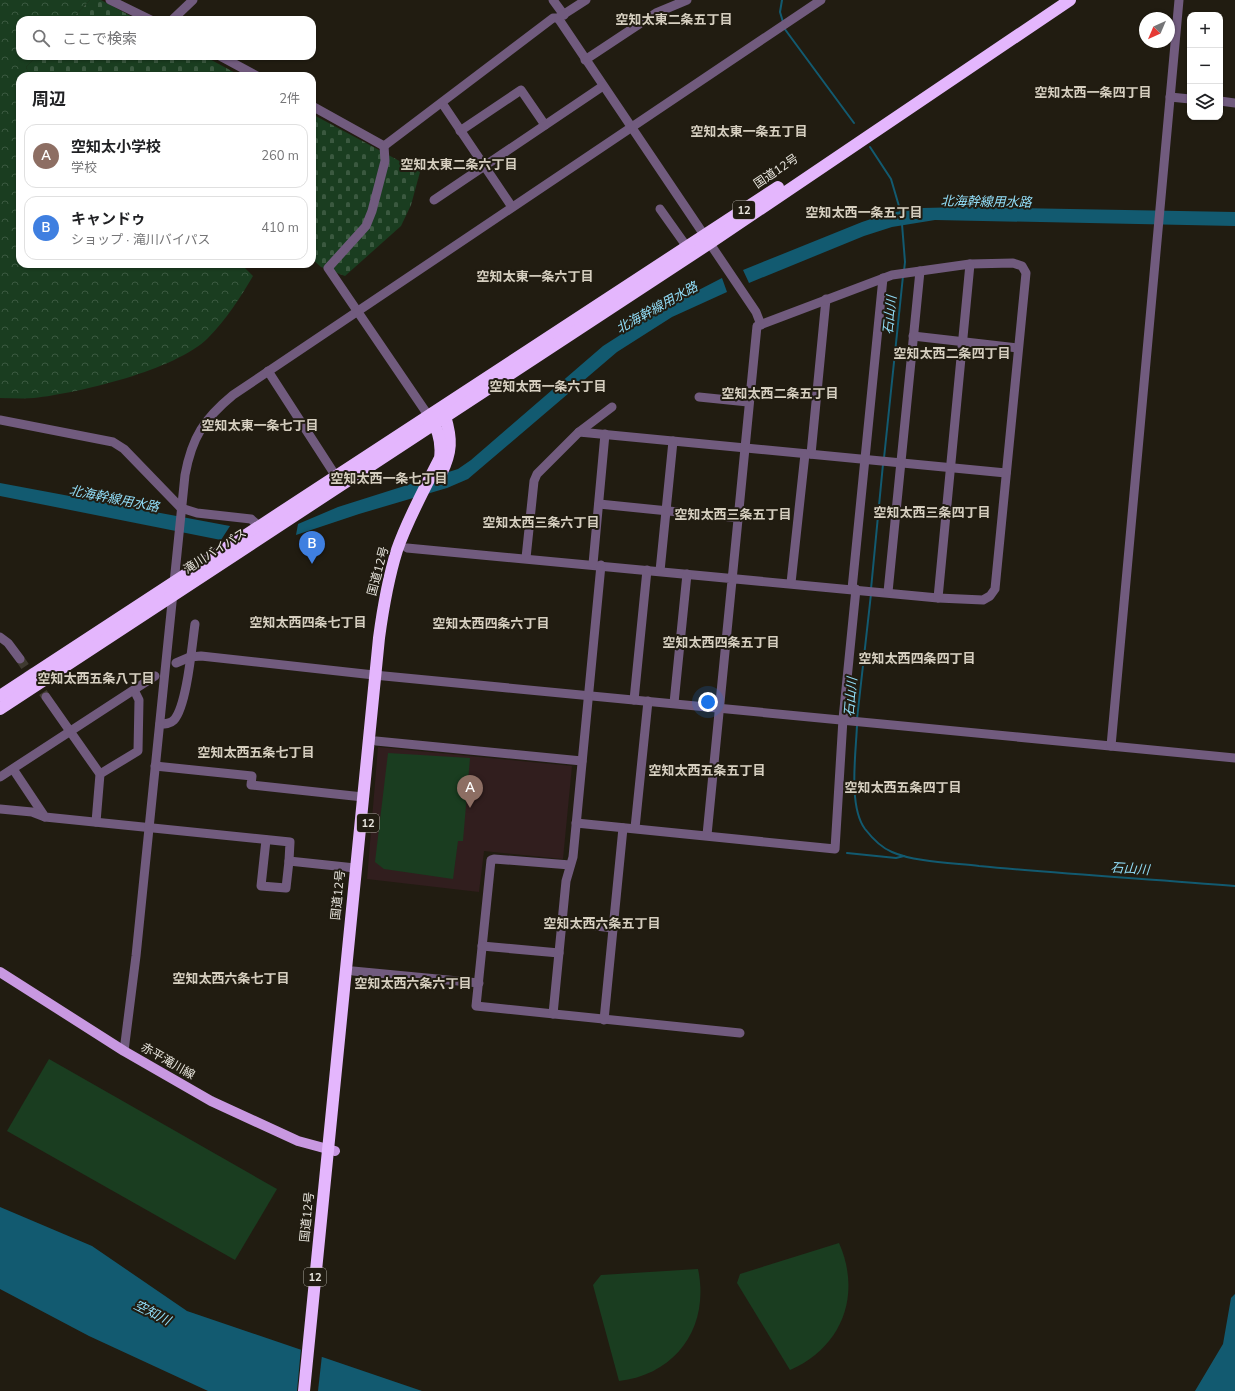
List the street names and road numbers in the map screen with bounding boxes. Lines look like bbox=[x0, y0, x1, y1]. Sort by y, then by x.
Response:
street label: 国道12号 bbox=[751, 150, 801, 192]
road number: 12 bbox=[733, 201, 755, 219]
street label: 滝川バイパス bbox=[181, 525, 249, 577]
street label: 国道12号 bbox=[364, 545, 392, 597]
road number: 12 bbox=[357, 814, 379, 832]
street label: 国道12号 bbox=[327, 869, 349, 921]
street label: 赤平滝川線 bbox=[138, 1039, 198, 1083]
street label: 国道12号 bbox=[296, 1191, 318, 1243]
road number: 12 bbox=[304, 1268, 326, 1286]

